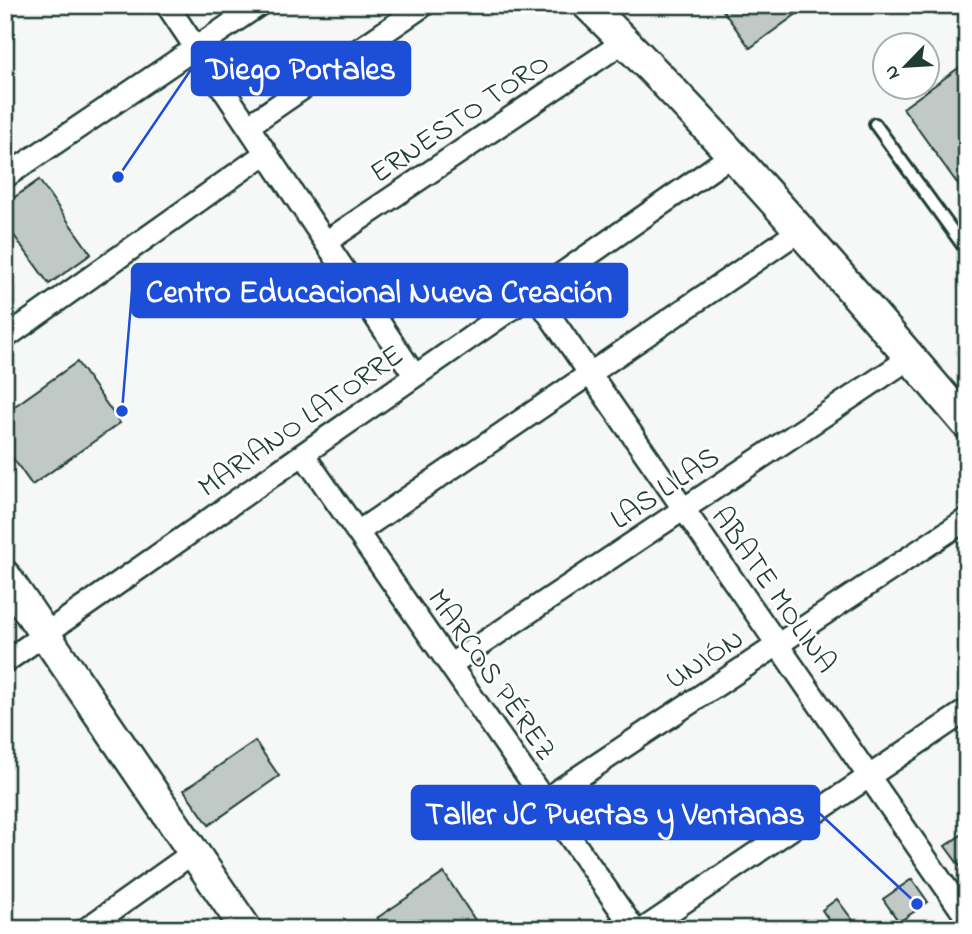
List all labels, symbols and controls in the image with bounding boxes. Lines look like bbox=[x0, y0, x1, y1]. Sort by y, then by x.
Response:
north arrow bbox=[870, 32, 940, 102]
callout: Diego Portales bbox=[192, 42, 410, 95]
street label: ERNESTO TORO bbox=[362, 43, 559, 196]
text: Diego Portales bbox=[204, 48, 396, 96]
text: N bbox=[878, 60, 908, 84]
callout: Centro Educacional Nueva Creación bbox=[132, 264, 627, 317]
text: Centro Educacional Nueva Creación bbox=[146, 271, 612, 318]
street label: MARIANO LATORRE bbox=[190, 335, 414, 510]
street label: LAS LILAS bbox=[602, 437, 729, 542]
street label: ABATE MOLINA bbox=[699, 498, 846, 683]
street label: MARCOS PÉREZ bbox=[415, 581, 566, 771]
street label: UNIÓN bbox=[657, 619, 754, 702]
callout: Taller JC Puertas y Ventanas bbox=[412, 786, 819, 839]
text: Taller JC Puertas y Ventanas bbox=[425, 793, 805, 841]

